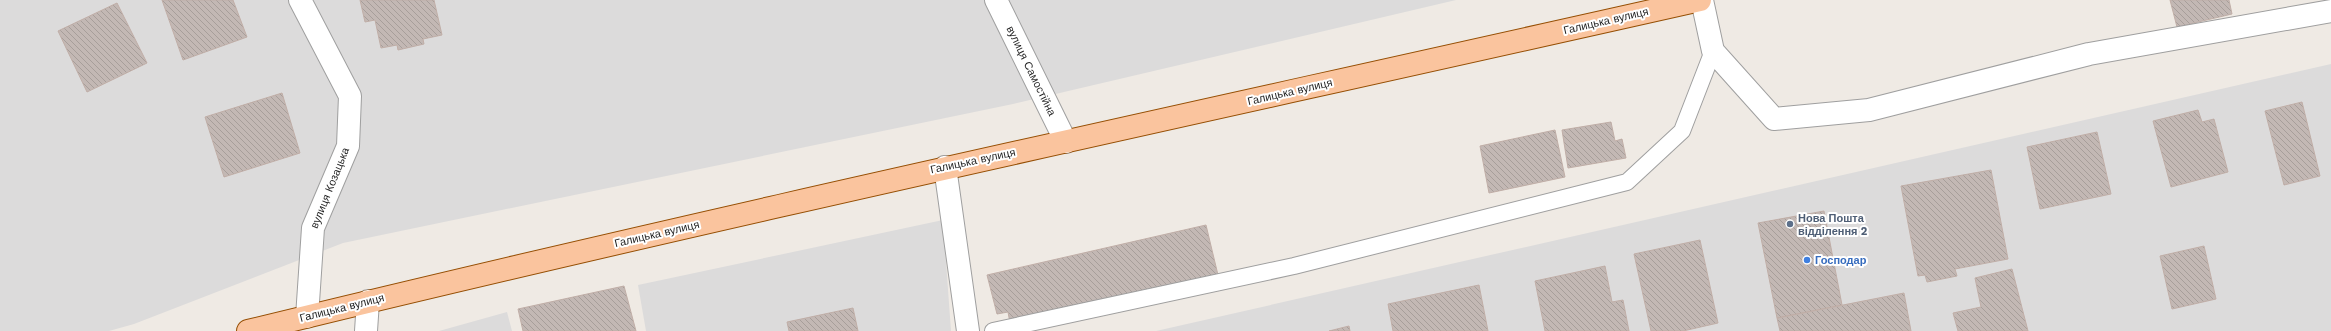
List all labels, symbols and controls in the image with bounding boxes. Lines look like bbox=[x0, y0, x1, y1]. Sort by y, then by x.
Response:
street label: Галицька вулиця bbox=[1562, 5, 1650, 37]
street label: вулиця Самостійна bbox=[1004, 24, 1059, 119]
street label: Галицька вулиця bbox=[1246, 76, 1334, 108]
street label: вулиця Козацька bbox=[308, 145, 353, 230]
street label: Галицька вулиця bbox=[929, 146, 1017, 176]
place label: Нова Пошта відділення 2 bbox=[1798, 212, 1868, 238]
street label: Галицька вулиця bbox=[613, 218, 701, 250]
marker: Нова Пошта відділення 2 bbox=[1785, 219, 1795, 229]
place label: Господар bbox=[1815, 254, 1867, 267]
marker: Господар bbox=[1802, 255, 1812, 265]
street label: Галицька вулиця bbox=[298, 291, 386, 325]

